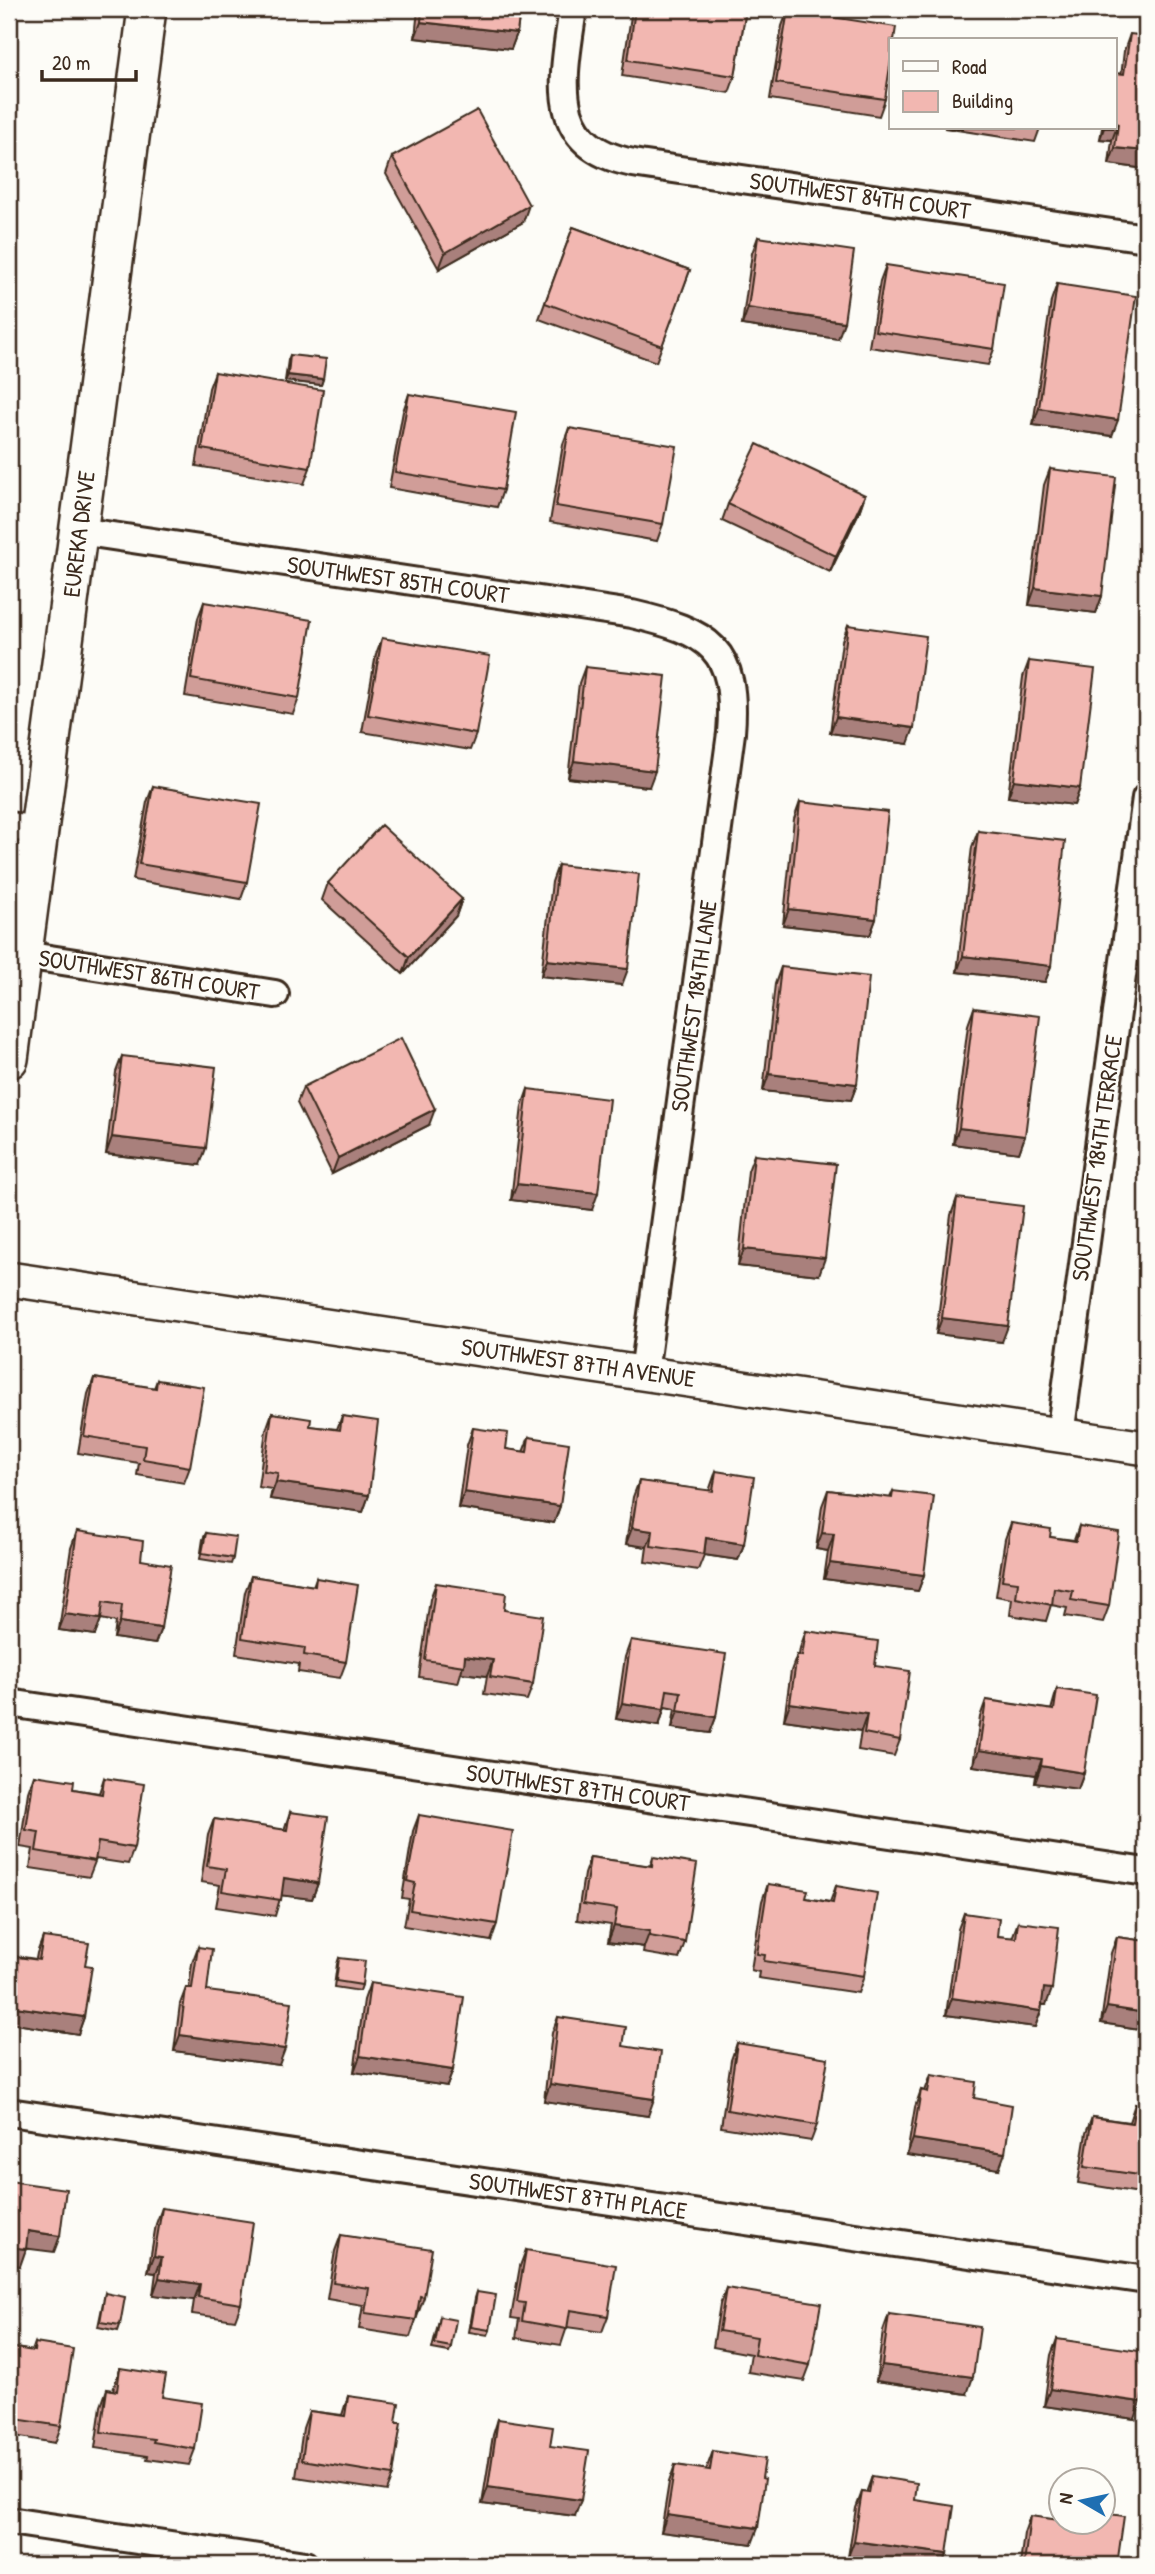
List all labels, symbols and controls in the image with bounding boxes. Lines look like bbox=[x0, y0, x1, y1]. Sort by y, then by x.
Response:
scale bar bbox=[42, 38, 136, 82]
legend bbox=[889, 38, 1116, 130]
text: 20 m bbox=[52, 48, 90, 77]
text: Road bbox=[952, 52, 986, 81]
text: Building bbox=[952, 86, 1013, 115]
street label: SOUTHWEST 84TH COURT bbox=[748, 164, 973, 226]
street label: EUREKA DRIVE bbox=[54, 468, 102, 599]
street label: SOUTHWEST 85TH COURT bbox=[285, 548, 512, 611]
street label: SOUTHWEST 184TH LANE bbox=[662, 898, 724, 1114]
street label: SOUTHWEST 86TH COURT bbox=[37, 941, 263, 1007]
street label: SOUTHWEST 184TH TERRACE bbox=[1063, 1032, 1129, 1283]
street label: SOUTHWEST 87TH AVENUE bbox=[459, 1330, 698, 1394]
street label: SOUTHWEST 87TH COURT bbox=[464, 1755, 693, 1819]
street label: SOUTHWEST 87TH PLACE bbox=[467, 2164, 689, 2226]
north arrow bbox=[1046, 2466, 1116, 2536]
text: N bbox=[1052, 2491, 1079, 2505]

